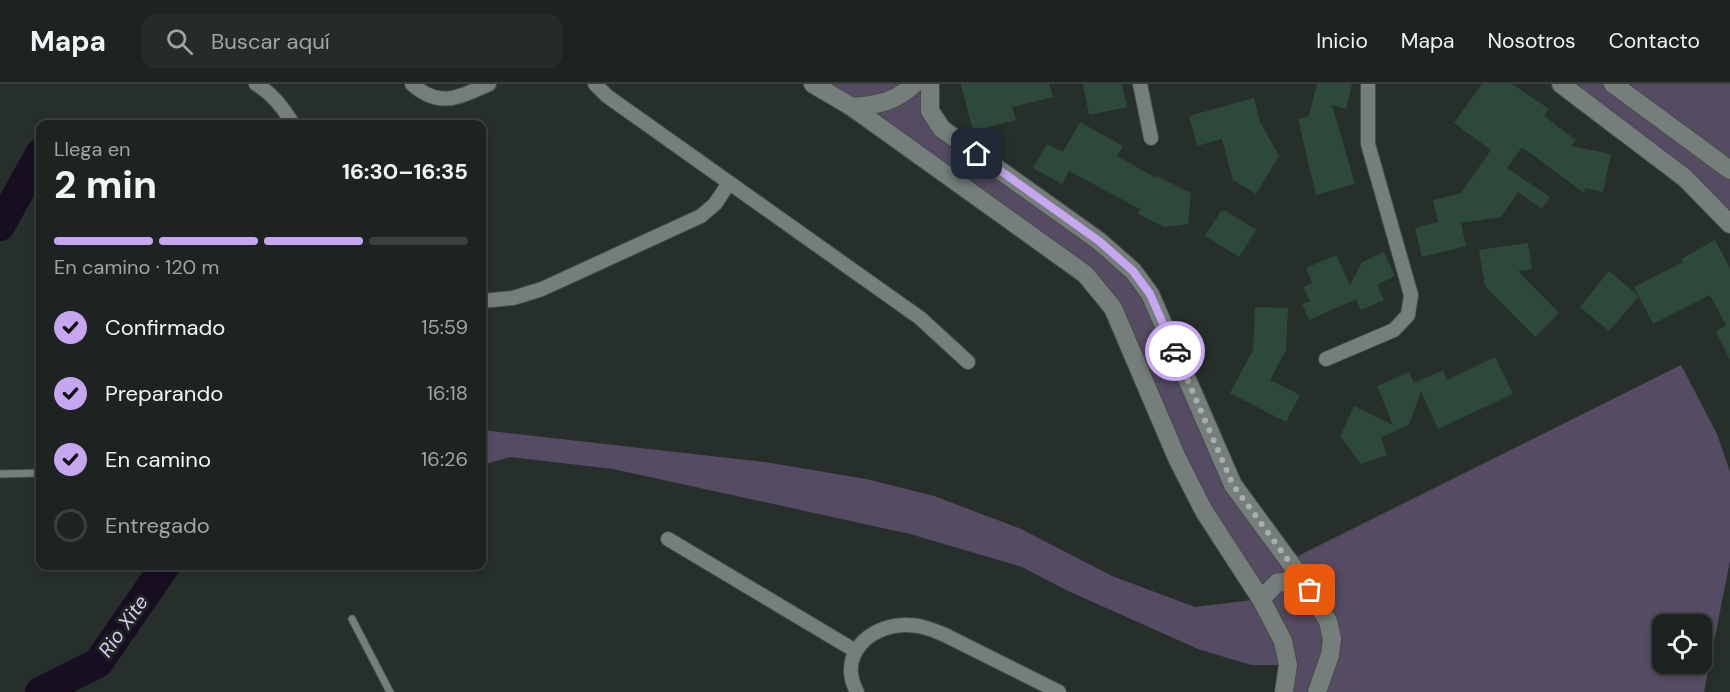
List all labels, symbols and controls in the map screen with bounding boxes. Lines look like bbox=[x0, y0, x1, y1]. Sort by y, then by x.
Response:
search box bbox=[142, 14, 562, 68]
text: Mapa bbox=[30, 23, 106, 60]
icon: search bbox=[163, 25, 196, 58]
text: Buscar aquí bbox=[211, 27, 330, 56]
text: Inicio bbox=[1316, 27, 1368, 55]
text: Mapa bbox=[1401, 27, 1455, 55]
text: Nosotros bbox=[1488, 27, 1576, 55]
text: Contacto bbox=[1609, 27, 1700, 55]
pin bbox=[951, 128, 1002, 179]
text: Llega en bbox=[54, 136, 131, 162]
icon: home bbox=[960, 137, 993, 170]
text: 16:30–16:35 bbox=[342, 157, 468, 186]
text: 2 min bbox=[54, 159, 157, 210]
text: En camino · 120 m bbox=[54, 254, 219, 280]
icon: check bbox=[54, 311, 87, 344]
text: Confirmado bbox=[105, 313, 225, 342]
text: 15:59 bbox=[421, 314, 468, 340]
courier bbox=[1145, 321, 1205, 381]
icon: car bbox=[1159, 335, 1192, 368]
icon: check bbox=[54, 377, 87, 410]
text: Preparando bbox=[105, 379, 223, 408]
text: 16:18 bbox=[427, 380, 468, 406]
icon: check bbox=[54, 443, 87, 476]
text: En camino bbox=[105, 445, 211, 474]
text: 16:26 bbox=[421, 446, 468, 472]
text: Entregado bbox=[105, 511, 210, 540]
pin bbox=[1284, 564, 1335, 615]
icon: bag bbox=[1293, 573, 1326, 606]
water label: Rio Xite bbox=[92, 590, 154, 662]
map controls bbox=[1652, 614, 1712, 674]
button: locate bbox=[1652, 614, 1712, 674]

